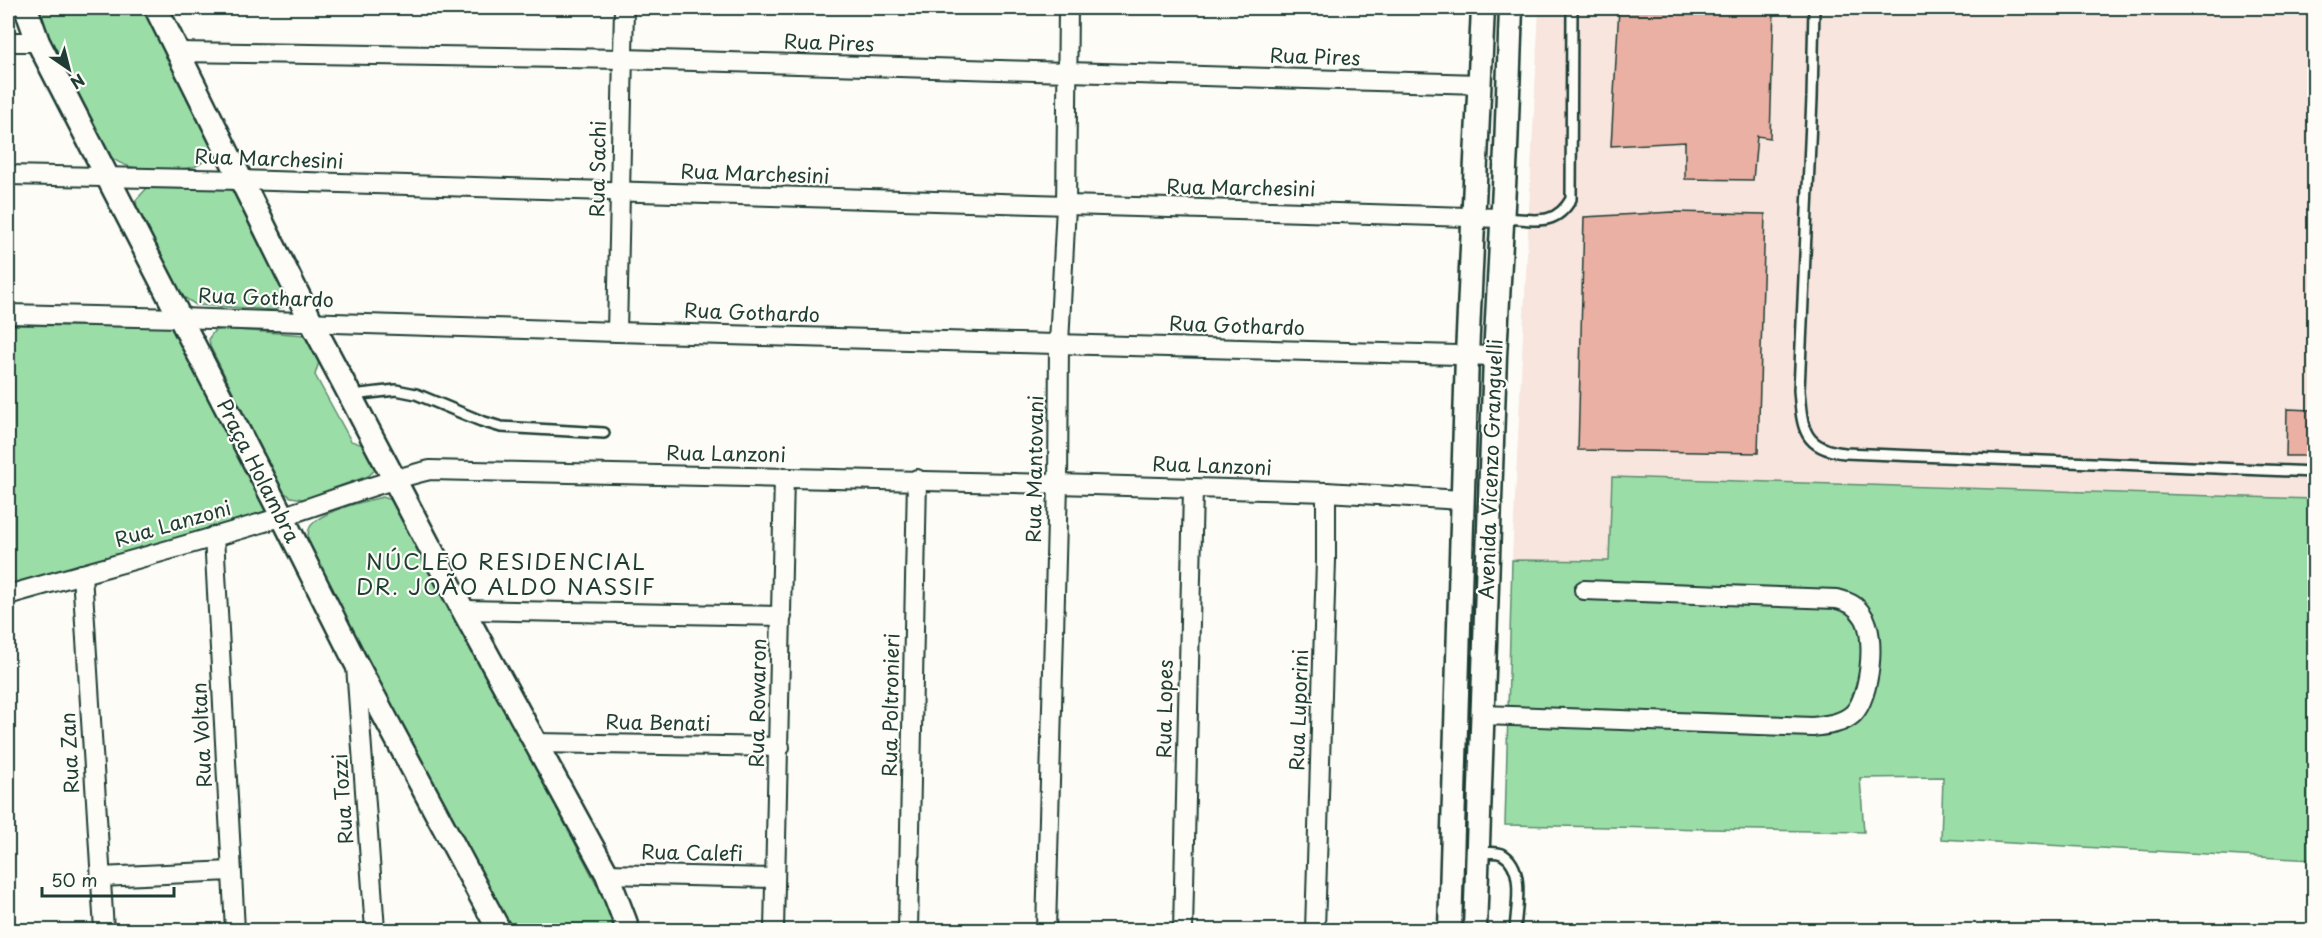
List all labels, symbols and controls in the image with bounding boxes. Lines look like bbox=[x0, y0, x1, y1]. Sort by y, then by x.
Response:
street label: Rua Pires bbox=[783, 25, 875, 59]
north arrow bbox=[39, 39, 99, 99]
street label: Rua Pires bbox=[1269, 39, 1361, 73]
text: N bbox=[66, 69, 90, 96]
street label: Rua Sachi bbox=[581, 120, 613, 218]
street label: Rua Marchesini bbox=[194, 140, 344, 176]
street label: Rua Marchesini bbox=[680, 155, 830, 191]
street label: Rua Marchesini bbox=[1166, 171, 1316, 203]
street label: Rua Gothardo bbox=[198, 280, 335, 314]
street label: Rua Gothardo bbox=[684, 295, 821, 329]
street label: Rua Gothardo bbox=[1169, 308, 1306, 342]
street label: Avenida Vicenzo Granguelli bbox=[1470, 338, 1510, 600]
street label: Praça Holambra bbox=[210, 393, 308, 548]
street label: Rua Mantovani bbox=[1018, 395, 1050, 543]
street label: Rua Lanzoni bbox=[666, 437, 786, 469]
street label: Rua Lanzoni bbox=[1152, 448, 1272, 482]
street label: Rua Lanzoni bbox=[111, 492, 234, 554]
district label: NÚCLEO RESIDENCIAL DR. JOÃO ALDO NASSIF bbox=[356, 544, 656, 602]
street label: Rua Poltronieri bbox=[874, 633, 906, 777]
street label: Rua Rowaron bbox=[741, 638, 773, 768]
street label: Rua Luporini bbox=[1281, 649, 1315, 771]
street label: Rua Lopes bbox=[1148, 659, 1180, 759]
street label: Rua Voltan bbox=[183, 682, 219, 789]
street label: Rua Benati bbox=[605, 706, 711, 738]
street label: Rua Zan bbox=[52, 712, 86, 795]
street label: Rua Tozzi bbox=[324, 753, 360, 845]
street label: Rua Calefi bbox=[641, 836, 743, 868]
scale bar bbox=[42, 860, 174, 898]
text: 50 m bbox=[51, 866, 98, 893]

